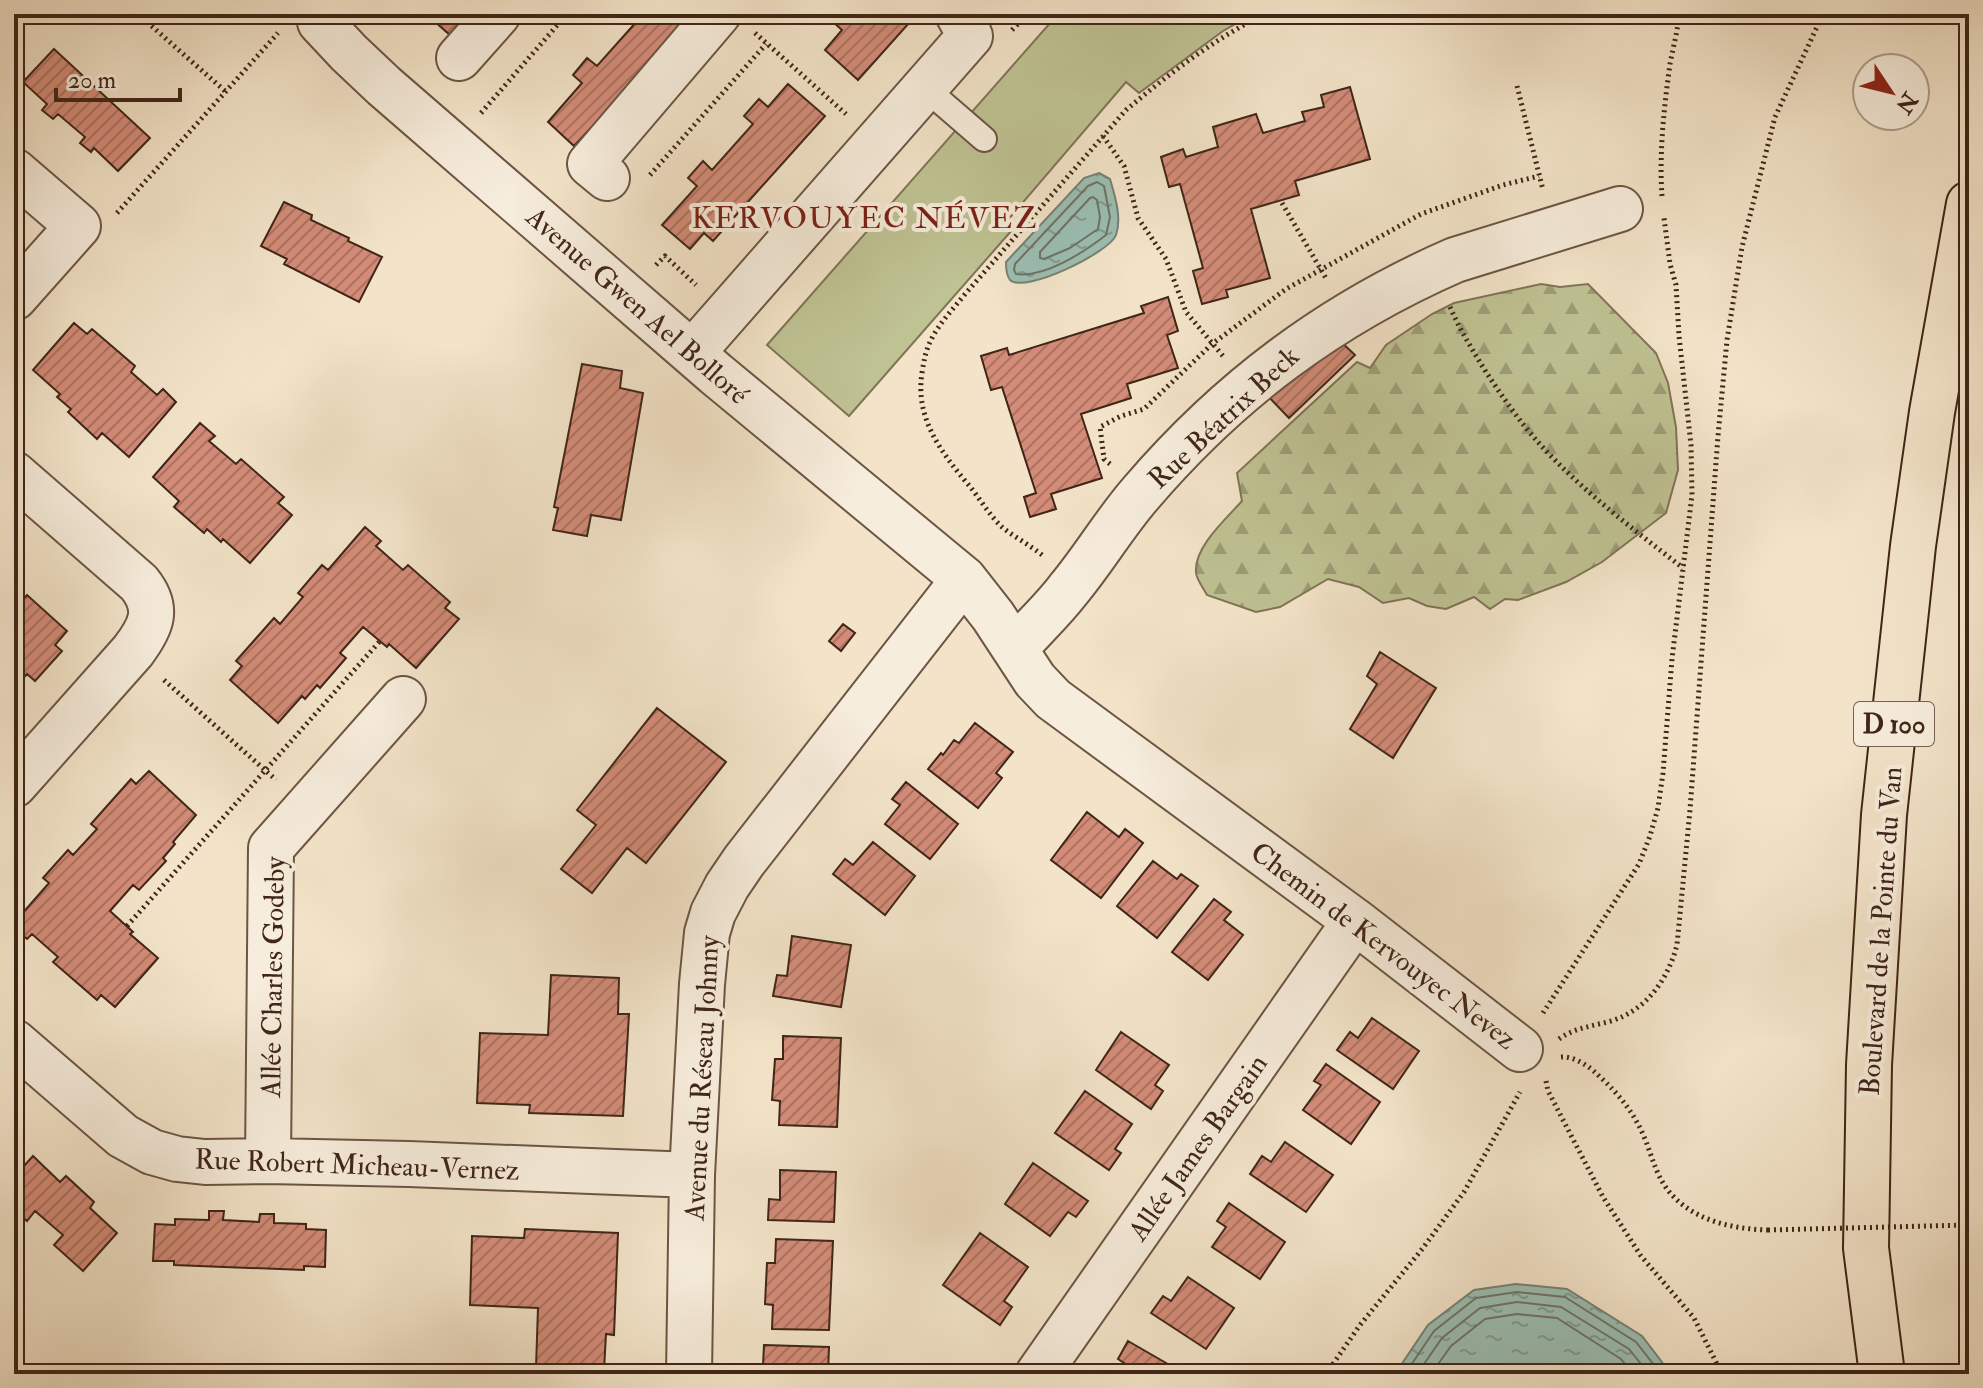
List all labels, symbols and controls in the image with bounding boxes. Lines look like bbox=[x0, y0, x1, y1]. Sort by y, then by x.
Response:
scale bar bbox=[56, 52, 180, 102]
north arrow bbox=[1851, 52, 1931, 132]
text: 20 m bbox=[68, 65, 117, 96]
text: N bbox=[1889, 86, 1924, 119]
street label: Avenue Gwen Ael Bolloré bbox=[518, 199, 756, 413]
district label: KERVOUYEC NÉVEZ bbox=[691, 199, 1039, 237]
street label: Rue Béatrix Beck bbox=[1141, 339, 1307, 497]
road number: D 100 bbox=[1854, 702, 1934, 746]
street label: Boulevard de la Pointe du Van bbox=[1853, 766, 1910, 1097]
street label: Chemin de Kervouyec Nevez bbox=[1243, 835, 1523, 1058]
street label: Allée Charles Godeby bbox=[254, 856, 293, 1099]
street label: Avenue du Réseau Johnny bbox=[677, 934, 727, 1223]
street label: Allée James Bargain bbox=[1120, 1048, 1276, 1249]
street label: Rue Robert Micheau-Vernez bbox=[194, 1142, 520, 1189]

